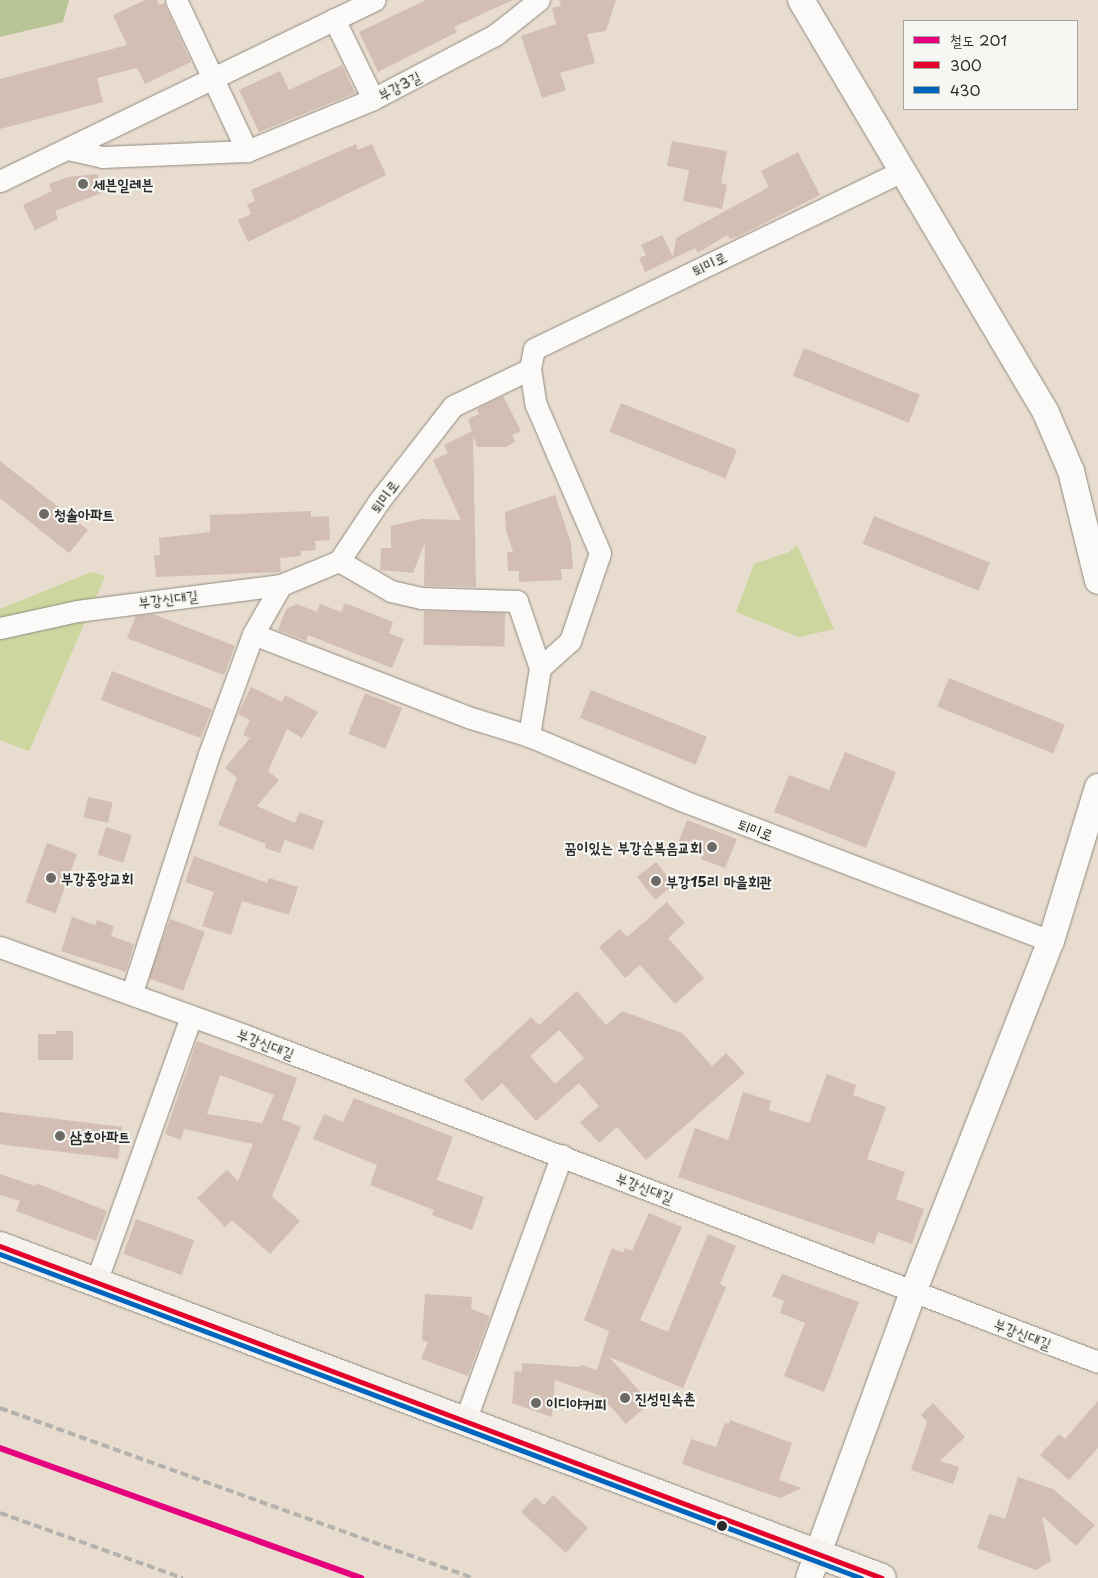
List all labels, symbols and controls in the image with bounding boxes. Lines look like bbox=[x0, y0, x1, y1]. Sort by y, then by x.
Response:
legend bbox=[903, 20, 1078, 110]
text: 철도 201 bbox=[950, 28, 1007, 51]
text: 300 bbox=[950, 53, 982, 76]
street label: 부강3길 bbox=[374, 67, 424, 103]
text: 430 bbox=[950, 78, 980, 101]
place label: 세븐일레븐 bbox=[93, 175, 153, 193]
marker: 세븐일레븐 bbox=[77, 178, 89, 190]
street label: 퇴미로 bbox=[689, 247, 729, 279]
street label: 퇴미로 bbox=[366, 476, 402, 516]
place label: 청솔아파트 bbox=[54, 505, 114, 523]
marker: 청솔아파트 bbox=[38, 508, 50, 520]
street label: 부강신대길 bbox=[137, 585, 199, 611]
street label: 퇴미로 bbox=[736, 814, 776, 844]
place label: 꿈이있는 부강순복음교회 bbox=[564, 838, 702, 856]
marker: 꿈이있는 부강순복음교회 bbox=[706, 841, 718, 853]
place label: 부강중앙교회 bbox=[61, 869, 133, 887]
marker: 부강중앙교회 bbox=[45, 872, 57, 884]
place label: 부강15리 마을회관 bbox=[666, 872, 772, 890]
marker: 부강15리 마을회관 bbox=[650, 875, 662, 887]
street label: 부강신대길 bbox=[235, 1024, 297, 1062]
place label: 삼호아파트 bbox=[70, 1127, 130, 1145]
marker: 삼호아파트 bbox=[54, 1130, 66, 1142]
street label: 부강신대길 bbox=[614, 1168, 676, 1206]
street label: 부강신대길 bbox=[992, 1314, 1054, 1352]
place label: 진성민속촌 bbox=[635, 1389, 695, 1407]
marker: 진성민속촌 bbox=[619, 1392, 631, 1404]
place label: 이디야커피 bbox=[546, 1394, 606, 1412]
marker: 이디야커피 bbox=[530, 1397, 542, 1409]
unlabelled marker bbox=[717, 1521, 727, 1531]

